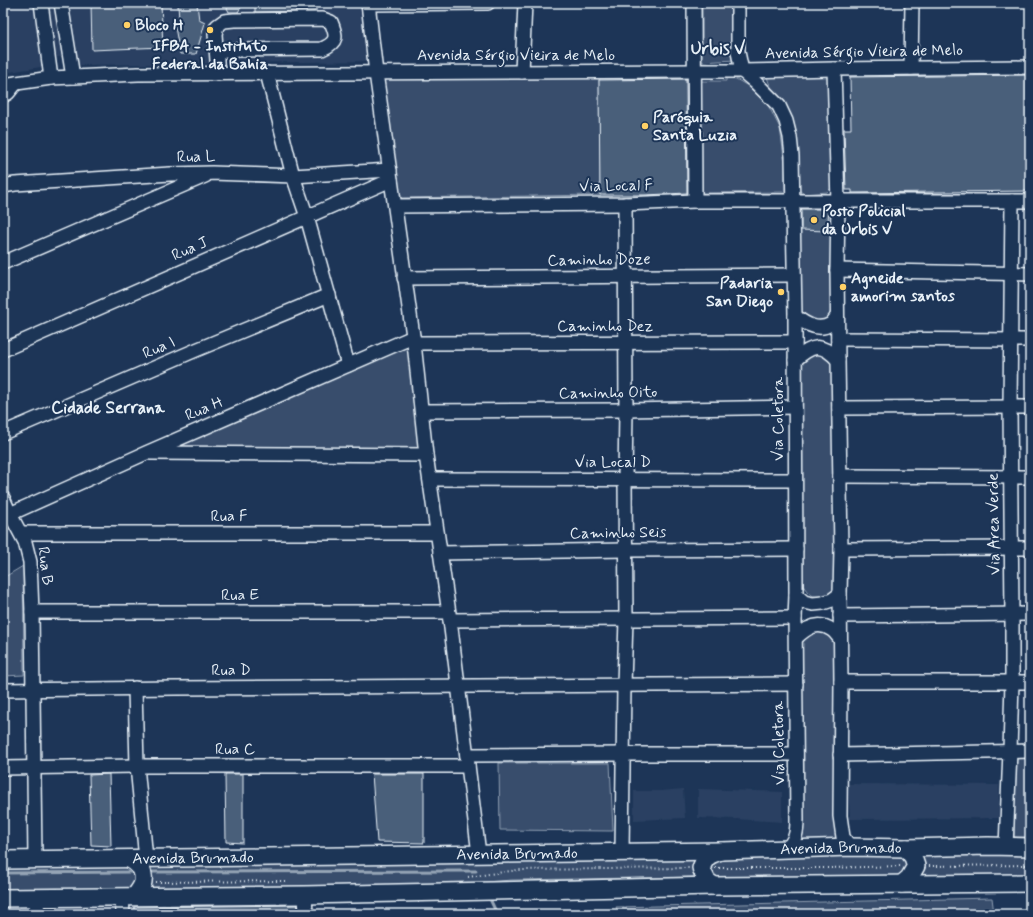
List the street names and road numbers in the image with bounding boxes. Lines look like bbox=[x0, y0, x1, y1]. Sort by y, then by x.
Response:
street label: Avenida Sérgio Vieira de Melo bbox=[765, 40, 963, 65]
street label: Avenida Sérgio Vieira de Melo bbox=[417, 45, 615, 67]
street label: Rua L bbox=[177, 146, 216, 168]
street label: Via Local F bbox=[579, 175, 653, 197]
street label: Rua J bbox=[168, 232, 212, 266]
street label: Caminho Doze bbox=[547, 249, 651, 271]
street label: Caminho Dez bbox=[557, 316, 653, 337]
street label: Rua I bbox=[139, 332, 179, 364]
street label: Via Coletora bbox=[768, 377, 789, 461]
street label: Caminho Oito bbox=[558, 382, 658, 404]
street label: Rua H bbox=[182, 392, 226, 426]
street label: Via Local D bbox=[575, 452, 651, 473]
street label: Via Area Verde bbox=[983, 473, 1005, 575]
street label: Rua F bbox=[210, 506, 248, 527]
street label: Caminho Seis bbox=[570, 522, 666, 544]
street label: Rua B bbox=[32, 545, 58, 587]
street label: Rua E bbox=[221, 585, 259, 606]
street label: Rua D bbox=[211, 660, 251, 681]
street label: Via Coletora bbox=[768, 700, 790, 785]
street label: Rua C bbox=[215, 739, 255, 760]
street label: Avenida Brumado bbox=[780, 836, 902, 860]
street label: Avenida Brumado bbox=[456, 842, 578, 865]
street label: Avenida Brumado bbox=[132, 847, 254, 869]

